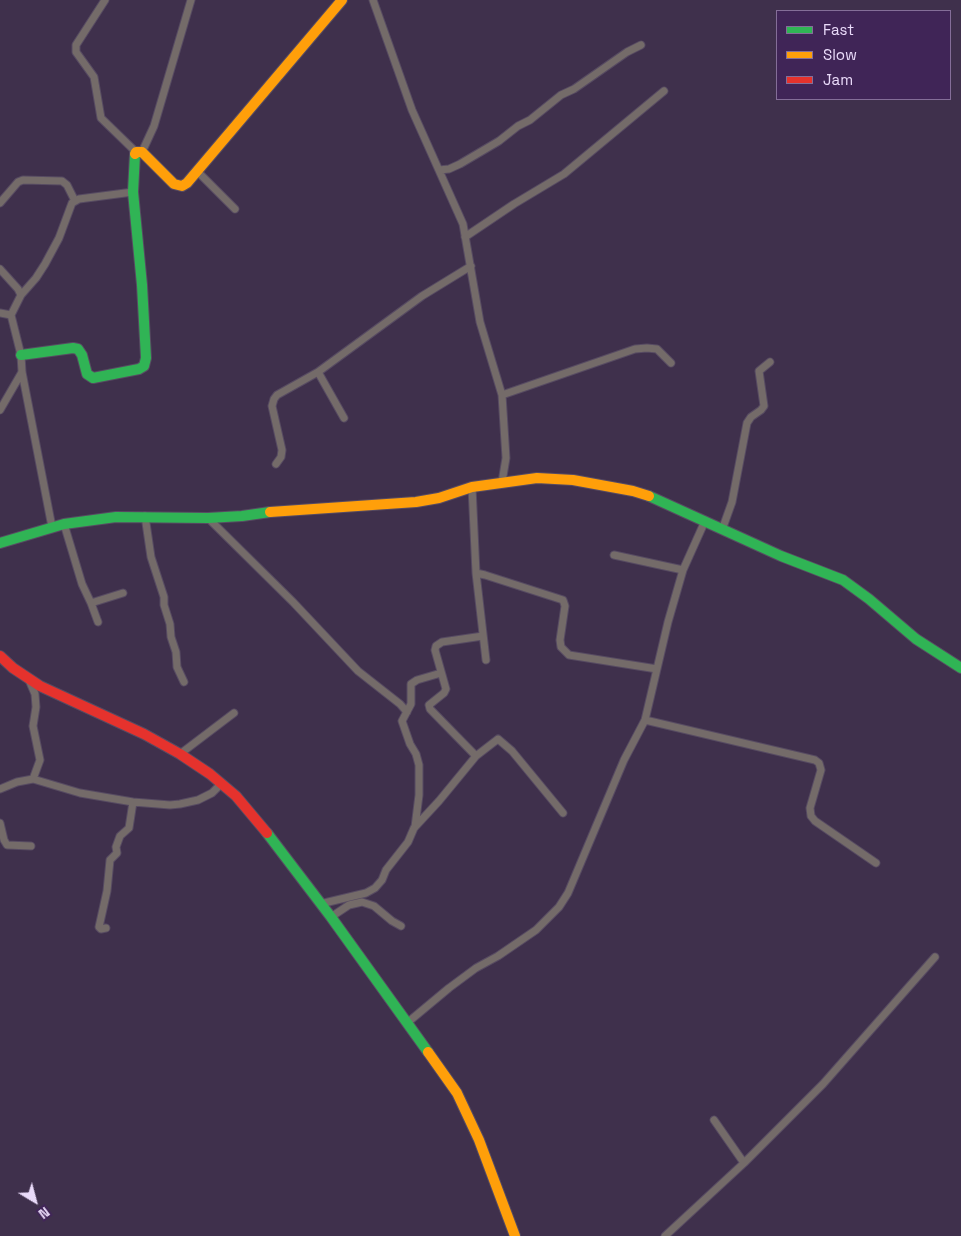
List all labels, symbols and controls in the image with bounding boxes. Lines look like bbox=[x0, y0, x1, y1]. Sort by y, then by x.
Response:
legend bbox=[776, 10, 951, 100]
text: Fast bbox=[823, 20, 854, 39]
text: Slow bbox=[823, 45, 857, 64]
text: Jam bbox=[823, 70, 853, 89]
north arrow bbox=[10, 1176, 60, 1226]
text: N bbox=[35, 1203, 53, 1223]

